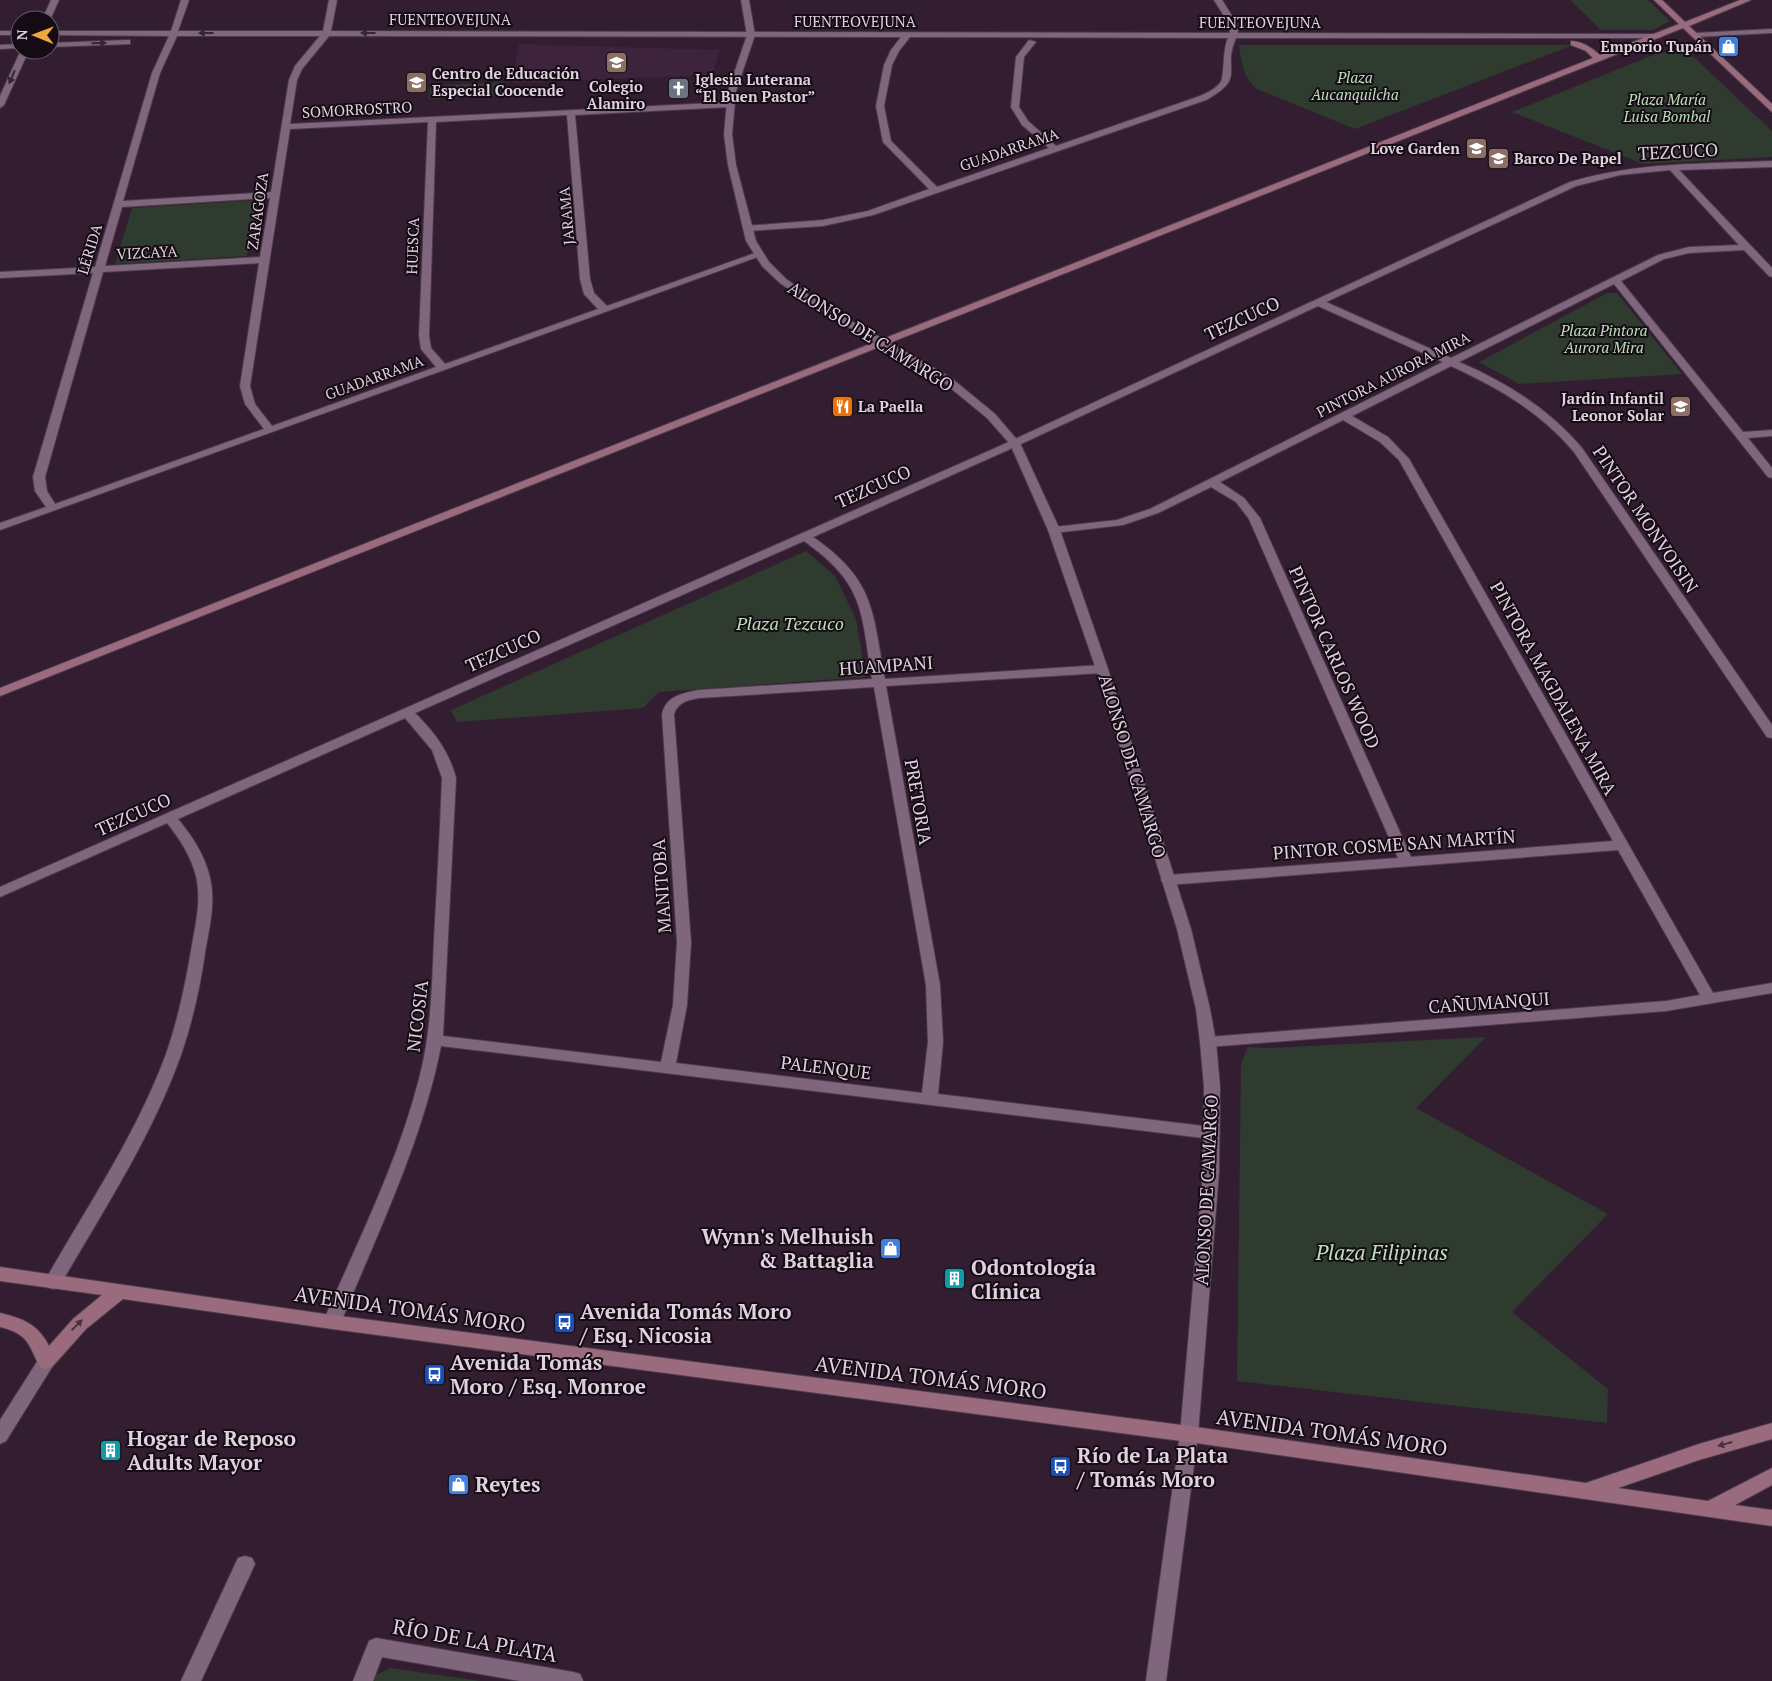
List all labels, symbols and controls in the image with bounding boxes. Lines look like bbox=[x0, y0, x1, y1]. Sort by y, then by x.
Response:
street label: FUENTEOVEJUNA bbox=[389, 9, 512, 29]
north arrow bbox=[10, 10, 60, 60]
street label: FUENTEOVEJUNA bbox=[794, 11, 917, 31]
street label: FUENTEOVEJUNA bbox=[1199, 12, 1322, 32]
text: N bbox=[12, 29, 31, 40]
one-way arrow bbox=[197, 29, 213, 37]
one-way arrow bbox=[360, 29, 376, 37]
shop icon: Emporio Tupán bbox=[1716, 34, 1740, 58]
place label: Emporio Tupán bbox=[1601, 36, 1712, 56]
one-way arrow bbox=[91, 39, 107, 47]
school or university icon: Colegio Alamiro bbox=[604, 51, 628, 75]
place label: Centro de Educación Especial Coocende bbox=[432, 63, 580, 100]
park label: Plaza Aucanquilcha bbox=[1310, 67, 1399, 104]
place label: Iglesia Luterana “El Buen Pastor” bbox=[695, 69, 815, 106]
one-way arrow bbox=[7, 70, 15, 84]
school or university icon: Centro de Educación Especial Coocende bbox=[404, 70, 428, 94]
place label: Colegio Alamiro bbox=[587, 76, 645, 113]
church icon: Iglesia Luterana “El Buen Pastor” bbox=[667, 76, 691, 100]
park label: Plaza María Luisa Bombal bbox=[1622, 89, 1711, 126]
street label: SOMORROSTRO bbox=[301, 96, 413, 122]
street label: GUADARRAMA bbox=[957, 122, 1062, 175]
school or university icon: Love Garden bbox=[1464, 136, 1488, 160]
street label: TEZCUCO bbox=[1637, 137, 1719, 165]
place label: Love Garden bbox=[1370, 138, 1460, 158]
school or university icon: Barco De Papel bbox=[1486, 146, 1510, 170]
place label: Barco De Papel bbox=[1514, 148, 1622, 168]
street label: ZARAGOZA bbox=[242, 170, 272, 251]
street label: JARAMA bbox=[553, 185, 579, 246]
street label: HUESCA bbox=[401, 216, 423, 275]
street label: LÉRIDA bbox=[72, 221, 106, 277]
street label: VIZCAYA bbox=[116, 240, 179, 264]
street label: ALONSO DE CAMARGO bbox=[784, 275, 958, 397]
street label: TEZCUCO bbox=[1201, 290, 1283, 346]
park label: Plaza Pintora Aurora Mira bbox=[1560, 320, 1647, 357]
street label: PINTORA AURORA MIRA bbox=[1313, 326, 1474, 421]
street label: GUADARRAMA bbox=[322, 350, 427, 404]
place label: Jardín Infantil Leonor Solar bbox=[1561, 388, 1665, 425]
restaurant icon: La Paella bbox=[830, 394, 854, 418]
school or university icon: Jardín Infantil Leonor Solar bbox=[1668, 395, 1692, 419]
place label: La Paella bbox=[858, 396, 924, 416]
street label: PINTOR MONVOISIN bbox=[1588, 441, 1704, 597]
street label: TEZCUCO bbox=[831, 459, 915, 513]
street label: PINTOR CARLOS WOOD bbox=[1284, 562, 1386, 752]
street label: PINTORA MAGDALENA MIRA bbox=[1485, 577, 1623, 800]
park label: Plaza Tezcuco bbox=[735, 611, 844, 635]
street label: TEZCUCO bbox=[461, 623, 545, 677]
street label: HUAMPANI bbox=[838, 650, 934, 680]
street label: ALONSO DE CAMARGO bbox=[1094, 671, 1172, 861]
street label: PRETORIA bbox=[900, 757, 938, 848]
street label: TEZCUCO bbox=[91, 787, 175, 841]
street label: PINTOR COSME SAN MARTÍN bbox=[1272, 824, 1516, 864]
street label: MANITOBA bbox=[646, 837, 676, 934]
street label: NICOSIA bbox=[401, 978, 433, 1053]
street label: CAÑUMANQUI bbox=[1428, 986, 1550, 1018]
street label: PALENQUE bbox=[779, 1050, 873, 1084]
street label: ALONSO DE CAMARGO bbox=[1189, 1094, 1223, 1286]
place label: Wynn's Melhuish & Battaglia bbox=[701, 1222, 875, 1274]
shop icon: Wynn's Melhuish & Battaglia bbox=[878, 1236, 902, 1260]
park label: Plaza Filipinas bbox=[1315, 1238, 1448, 1266]
place label: Odontología Clínica bbox=[971, 1253, 1097, 1305]
building icon: Odontología Clínica bbox=[943, 1267, 967, 1291]
street label: AVENIDA TOMÁS MORO bbox=[293, 1279, 527, 1339]
place label: Avenida Tomás Moro / Esq. Nicosia bbox=[579, 1297, 792, 1349]
bus stop icon: Avenida Tomás Moro / Esq. Nicosia bbox=[552, 1311, 576, 1335]
one-way arrow bbox=[71, 1319, 83, 1331]
place label: Avenida Tomás Moro / Esq. Monroe bbox=[450, 1348, 646, 1400]
street label: AVENIDA TOMÁS MORO bbox=[814, 1349, 1048, 1405]
bus stop icon: Avenida Tomás Moro / Esq. Monroe bbox=[422, 1362, 446, 1386]
street label: AVENIDA TOMÁS MORO bbox=[1215, 1402, 1449, 1462]
place label: Hogar de Reposo Adults Mayor bbox=[127, 1424, 296, 1476]
building icon: Hogar de Reposo Adults Mayor bbox=[99, 1438, 123, 1462]
place label: Río de La Plata / Tomás Moro bbox=[1076, 1441, 1228, 1493]
one-way arrow bbox=[1718, 1441, 1733, 1449]
bus stop icon: Río de La Plata / Tomás Moro bbox=[1049, 1455, 1073, 1479]
place label: Reytes bbox=[475, 1470, 541, 1498]
shop icon: Reytes bbox=[447, 1472, 471, 1496]
street label: RÍO DE LA PLATA bbox=[391, 1612, 560, 1668]

